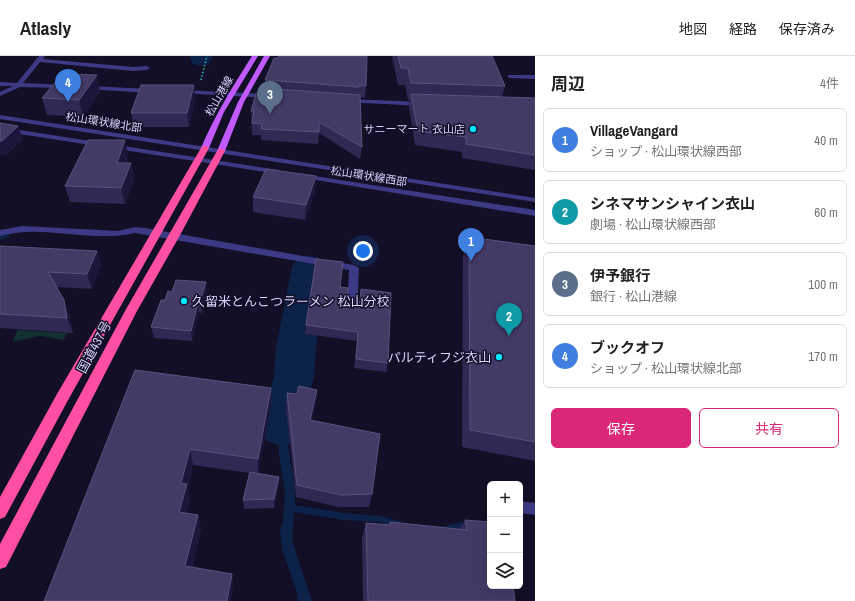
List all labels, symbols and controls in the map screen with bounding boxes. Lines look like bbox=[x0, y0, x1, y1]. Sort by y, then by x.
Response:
text: Atlasly bbox=[20, 15, 71, 41]
text: 地図 bbox=[679, 20, 707, 38]
text: 経路 bbox=[729, 20, 757, 38]
text: 保存済み bbox=[779, 20, 835, 38]
pin: 4 bbox=[55, 69, 81, 102]
text: 周辺 bbox=[551, 72, 585, 95]
street label: 松山港線 bbox=[202, 73, 236, 119]
text: 4件 bbox=[820, 75, 839, 92]
pin: 3 bbox=[257, 81, 283, 114]
street label: 松山環状線北部 bbox=[65, 109, 143, 135]
text: VillageVangard bbox=[590, 120, 678, 141]
place label: サニーマート 衣山店 bbox=[363, 122, 465, 136]
marker: サニーマート 衣山店 bbox=[468, 124, 478, 134]
text: 1 bbox=[562, 132, 568, 149]
text: 40 m bbox=[814, 132, 838, 149]
text: ショップ · 松山環状線西部 bbox=[590, 143, 742, 160]
street label: 松山環状線西部 bbox=[330, 163, 408, 189]
text: シネマサンシャイン衣山 bbox=[590, 193, 755, 214]
text: 2 bbox=[562, 204, 568, 221]
text: 60 m bbox=[814, 204, 838, 221]
text: 劇場 · 松山環状線西部 bbox=[590, 216, 716, 233]
pin: 1 bbox=[458, 228, 484, 261]
your location bbox=[353, 241, 373, 261]
text: 伊予銀行 bbox=[590, 265, 650, 286]
text: 3 bbox=[562, 276, 568, 293]
text: 100 m bbox=[808, 276, 838, 293]
text: 銀行 · 松山港線 bbox=[590, 288, 677, 305]
place label: 久留米とんこつラーメン 松山分校 bbox=[192, 293, 389, 310]
marker: 久留米とんこつラーメン 松山分校 bbox=[179, 296, 189, 306]
pin: 2 bbox=[496, 303, 522, 336]
street label: 国道437号 bbox=[73, 318, 115, 376]
text: ブックオフ bbox=[590, 337, 665, 358]
text: 4 bbox=[562, 348, 568, 365]
text: 170 m bbox=[808, 348, 838, 365]
place label: パルティフジ衣山 bbox=[388, 349, 491, 366]
marker: パルティフジ衣山 bbox=[494, 352, 504, 362]
text: ショップ · 松山環状線北部 bbox=[590, 360, 742, 377]
button: 保存 bbox=[551, 408, 691, 448]
button: 共有 bbox=[699, 408, 839, 448]
map controls bbox=[487, 481, 523, 589]
button: + bbox=[487, 481, 523, 517]
button: − bbox=[487, 517, 523, 553]
button: layers bbox=[487, 553, 523, 589]

